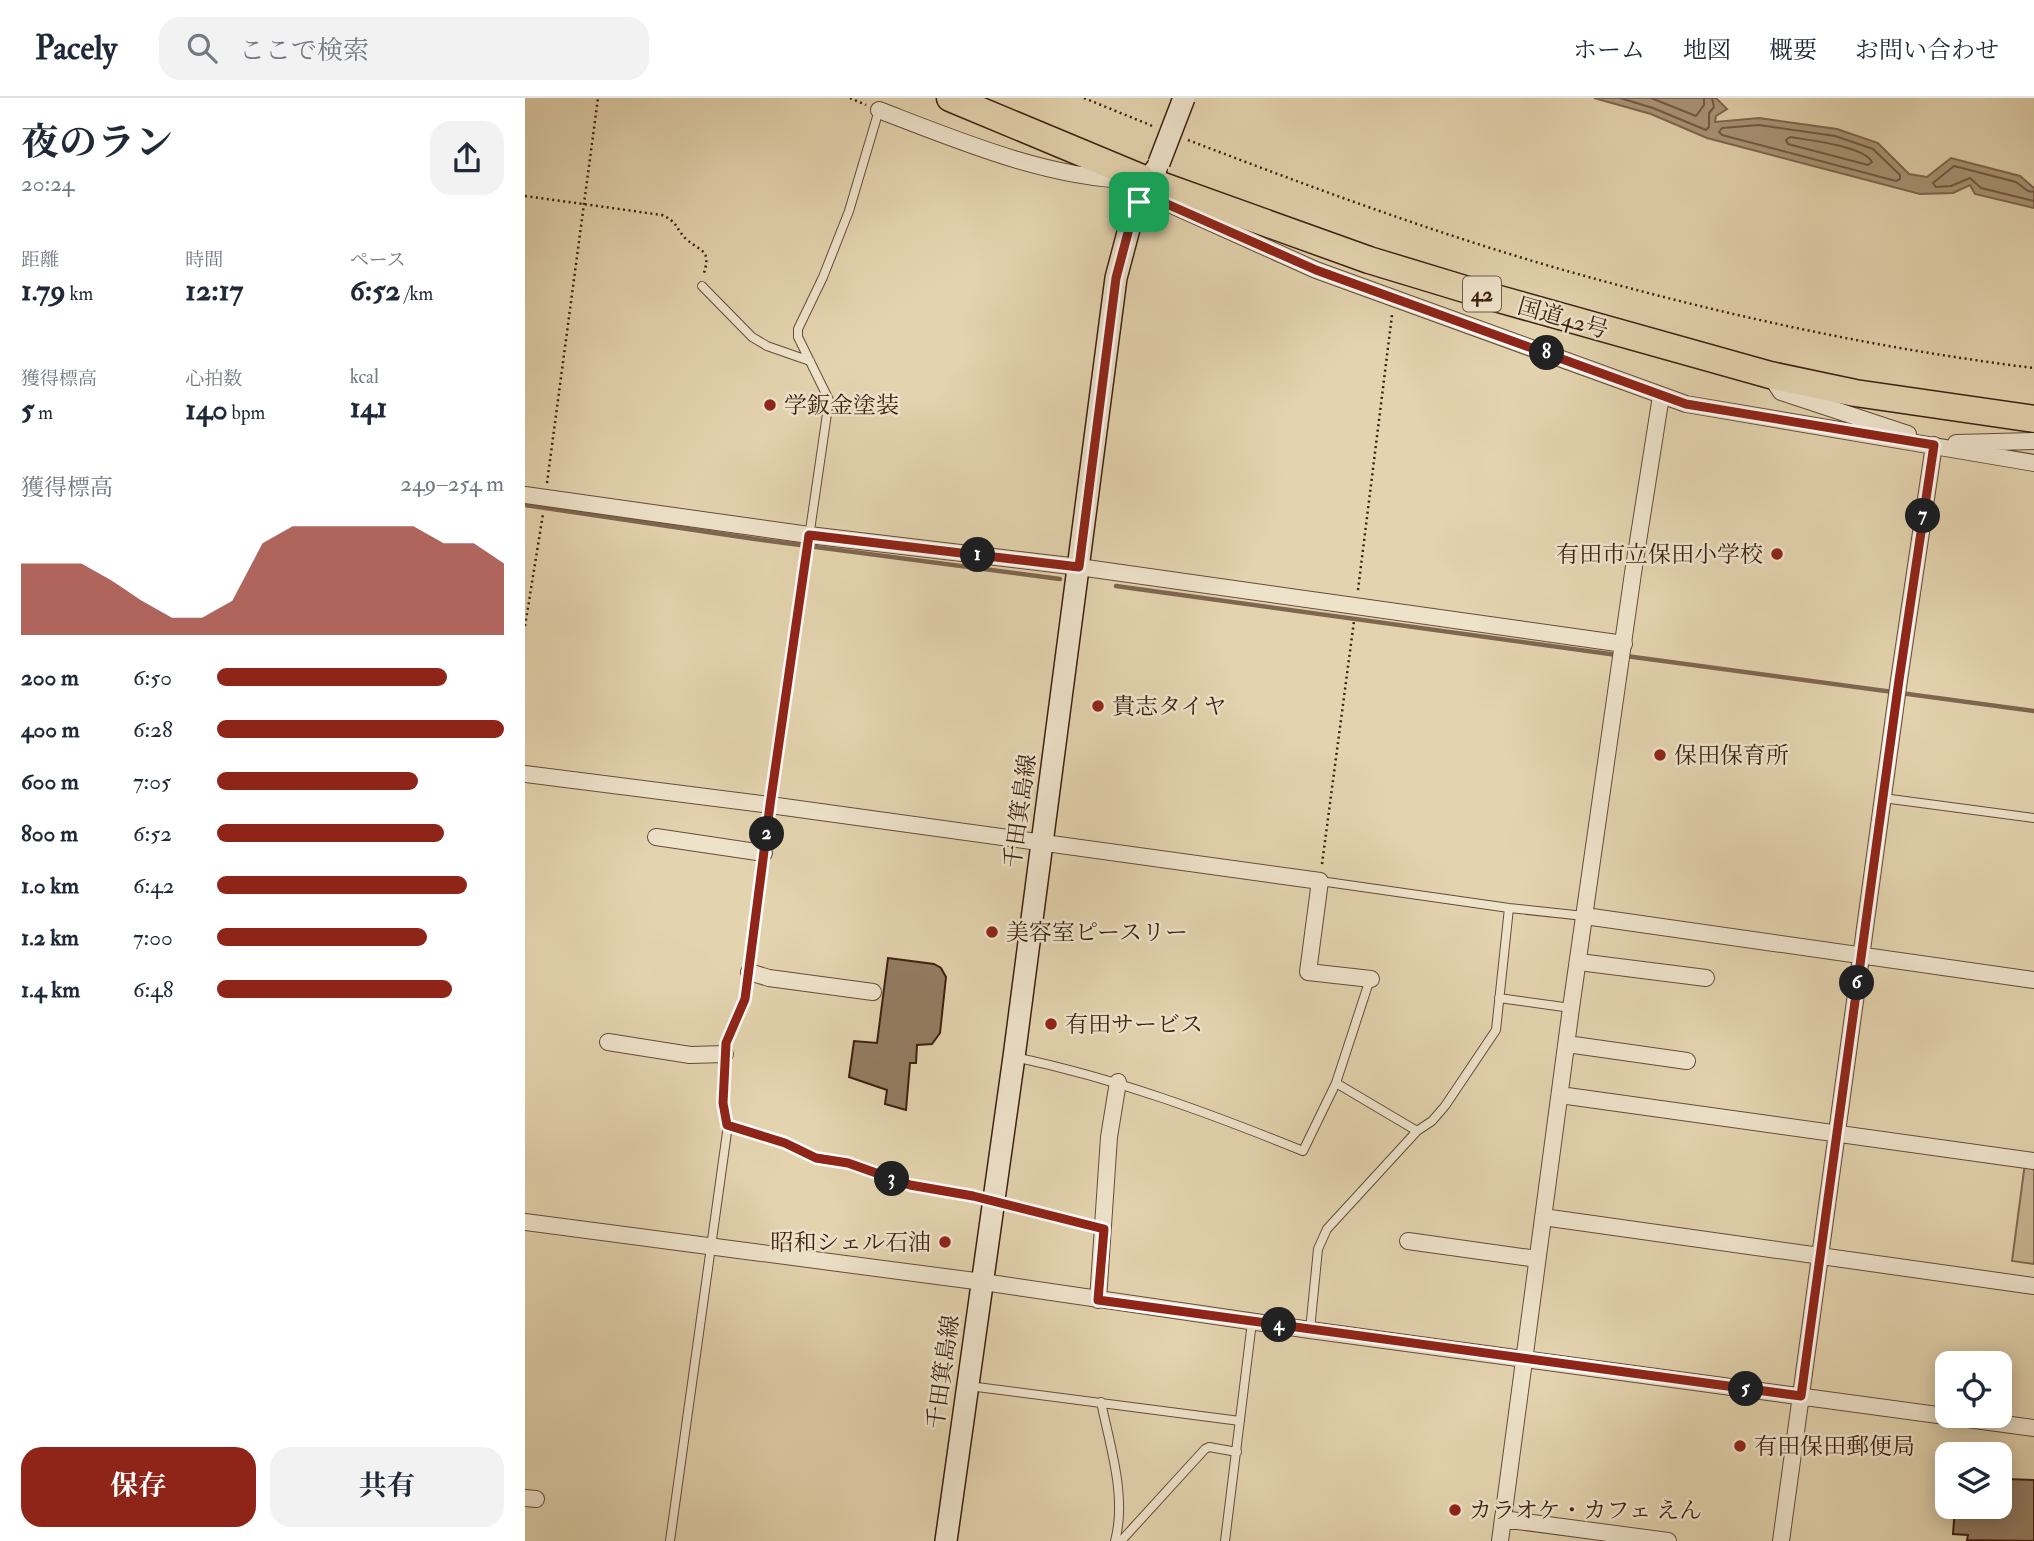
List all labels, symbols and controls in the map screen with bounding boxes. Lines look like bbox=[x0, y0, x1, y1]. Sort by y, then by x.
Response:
search box bbox=[159, 17, 649, 80]
text: Pacely bbox=[35, 28, 117, 69]
icon: search bbox=[183, 29, 221, 67]
text: ここで検索 bbox=[239, 35, 369, 67]
text: ホーム bbox=[1573, 35, 1645, 66]
text: 地図 bbox=[1683, 35, 1731, 66]
text: 概要 bbox=[1769, 35, 1817, 66]
text: お問い合わせ bbox=[1855, 35, 1999, 66]
text: 夜のラン bbox=[21, 119, 173, 167]
button: share bbox=[430, 121, 504, 195]
text: 20:24 bbox=[21, 169, 74, 198]
pin bbox=[1109, 172, 1169, 232]
icon: arrive bbox=[1120, 183, 1158, 221]
text: 距離 bbox=[21, 248, 59, 272]
text: 時間 bbox=[185, 248, 223, 272]
text: ペース bbox=[350, 248, 406, 272]
text: 1.79 bbox=[21, 272, 66, 309]
text: 12:17 bbox=[185, 272, 243, 309]
text: 6:52 bbox=[350, 272, 400, 309]
road number: 42 bbox=[1463, 276, 1501, 312]
text: km bbox=[66, 282, 93, 306]
text: /km bbox=[400, 282, 433, 306]
street label: 国道42号 bbox=[1514, 291, 1612, 345]
pin: 8 bbox=[1529, 336, 1565, 370]
text: 8 bbox=[1542, 340, 1551, 364]
text: kcal bbox=[350, 365, 379, 389]
text: 獲得標高 bbox=[21, 367, 97, 391]
text: 心拍数 bbox=[185, 367, 242, 391]
text: 141 bbox=[350, 389, 387, 426]
text: 5 bbox=[21, 391, 34, 428]
text: 140 bbox=[185, 391, 228, 428]
place label: 学鈑金塗装 bbox=[784, 391, 899, 420]
marker: 学鈑金塗装 bbox=[762, 397, 778, 413]
text: m bbox=[34, 401, 53, 425]
text: bpm bbox=[228, 401, 265, 425]
text: 249–254 m bbox=[400, 469, 504, 498]
text: 獲得標高 bbox=[21, 473, 113, 502]
pin: 7 bbox=[1905, 498, 1941, 534]
text: 7 bbox=[1918, 503, 1927, 527]
pin: 1 bbox=[960, 538, 995, 573]
place label: 有田市立保田小学校 bbox=[1556, 540, 1763, 569]
text: 1 bbox=[974, 542, 981, 566]
marker: 有田市立保田小学校 bbox=[1769, 546, 1785, 562]
text: 200 m bbox=[21, 663, 79, 692]
text: 6:50 bbox=[133, 663, 172, 692]
place label: 貴志タイヤ bbox=[1112, 692, 1227, 721]
marker: 貴志タイヤ bbox=[1090, 698, 1106, 714]
text: 400 m bbox=[21, 715, 80, 744]
text: 6:28 bbox=[133, 715, 173, 744]
place label: 保田保育所 bbox=[1674, 741, 1789, 770]
marker: 保田保育所 bbox=[1652, 747, 1668, 763]
street label: 千田箕島線 bbox=[998, 752, 1042, 870]
text: 600 m bbox=[21, 767, 79, 796]
text: 7:05 bbox=[133, 767, 171, 796]
pin: 2 bbox=[749, 816, 785, 852]
text: 800 m bbox=[21, 819, 78, 848]
text: 6:52 bbox=[133, 819, 172, 848]
text: 2 bbox=[762, 821, 771, 845]
text: 1.0 km bbox=[21, 871, 79, 900]
text: 6:42 bbox=[133, 871, 174, 900]
place label: 美容室ピースリー bbox=[1006, 918, 1188, 947]
text: 1.2 km bbox=[21, 923, 79, 952]
text: 7:00 bbox=[133, 923, 173, 952]
marker: 美容室ピースリー bbox=[984, 924, 1000, 940]
pin: 6 bbox=[1839, 966, 1875, 1001]
text: 6 bbox=[1852, 970, 1861, 994]
text: 1.4 km bbox=[21, 975, 80, 1004]
text: 6:48 bbox=[133, 975, 173, 1004]
place label: 有田サービス bbox=[1065, 1010, 1203, 1039]
marker: 有田サービス bbox=[1043, 1016, 1059, 1032]
pin: 3 bbox=[875, 1162, 909, 1196]
text: 3 bbox=[888, 1166, 895, 1190]
place label: 昭和シェル石油 bbox=[770, 1228, 931, 1257]
marker: 昭和シェル石油 bbox=[937, 1234, 953, 1250]
pin: 4 bbox=[1261, 1308, 1297, 1342]
text: 4 bbox=[1273, 1312, 1284, 1336]
street label: 千田箕島線 bbox=[921, 1313, 965, 1431]
map controls bbox=[1935, 1351, 2012, 1519]
button: locate bbox=[1935, 1351, 2012, 1428]
pin: 5 bbox=[1729, 1372, 1763, 1406]
text: 5 bbox=[1741, 1376, 1750, 1400]
place label: 有田保田郵便局 bbox=[1754, 1432, 1915, 1461]
marker: 有田保田郵便局 bbox=[1732, 1438, 1748, 1454]
button: layers bbox=[1935, 1442, 2012, 1519]
button: 保存 bbox=[21, 1447, 256, 1527]
button: 共有 bbox=[270, 1447, 504, 1527]
place label: カラオケ・カフェ えん bbox=[1469, 1496, 1702, 1525]
marker: カラオケ・カフェ えん bbox=[1447, 1502, 1463, 1518]

